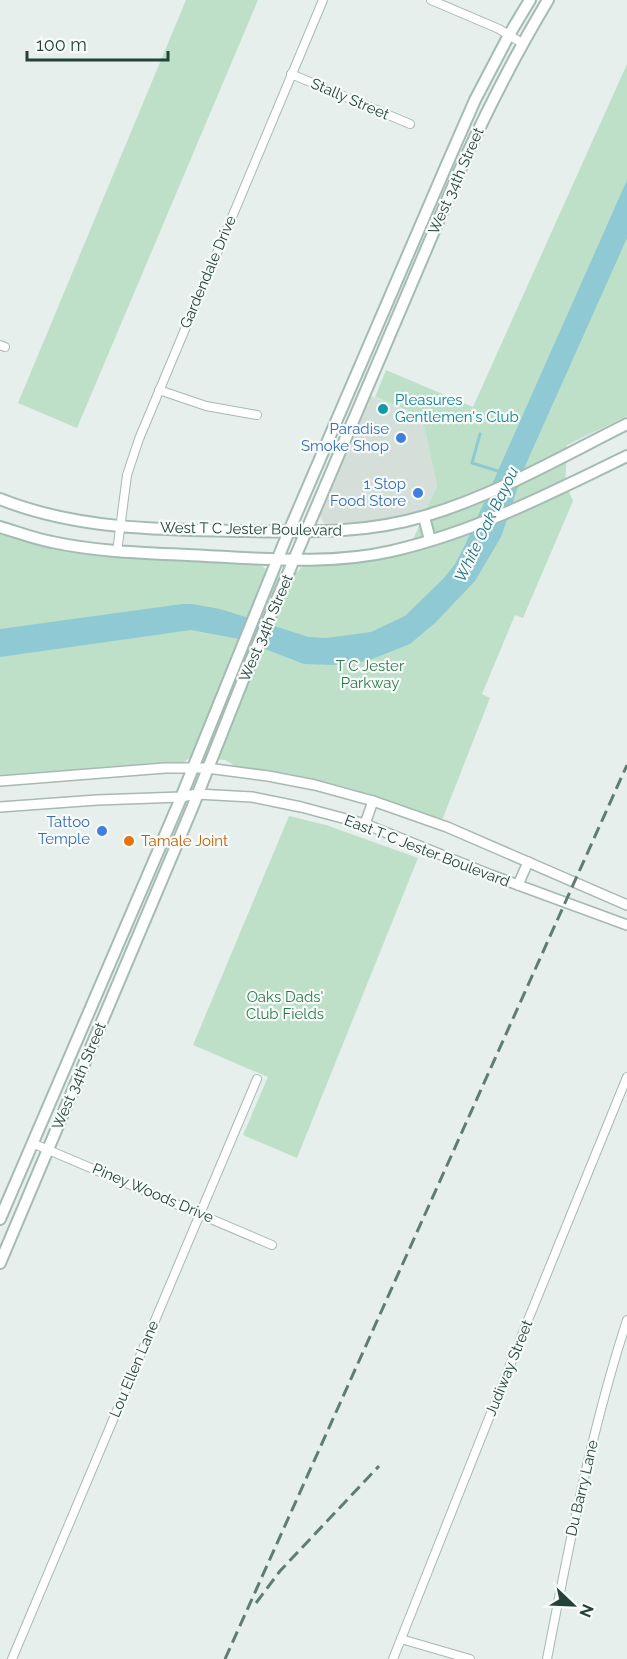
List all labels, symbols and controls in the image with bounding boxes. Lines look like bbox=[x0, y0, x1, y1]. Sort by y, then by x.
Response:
scale bar bbox=[27, 24, 168, 62]
text: 100 m bbox=[36, 34, 87, 55]
street label: Stally Street bbox=[308, 74, 392, 124]
street label: West 34th Street bbox=[424, 125, 488, 237]
street label: Gardendale Drive bbox=[176, 213, 240, 331]
place label: Pleasures Gentlemen's Club bbox=[395, 391, 519, 426]
marker: Pleasures Gentlemen's Club bbox=[376, 402, 390, 416]
place label: Paradise Smoke Shop bbox=[301, 420, 389, 455]
marker: Paradise Smoke Shop bbox=[394, 431, 408, 445]
water label: White Oak Bayou bbox=[450, 464, 522, 585]
place label: 1 Stop Food Store bbox=[330, 475, 406, 510]
marker: 1 Stop Food Store bbox=[411, 486, 425, 500]
street label: West T C Jester Boulevard bbox=[160, 518, 342, 540]
street label: West 34th Street bbox=[235, 572, 297, 684]
park label: T C Jester Parkway bbox=[336, 657, 405, 692]
street label: East T C Jester Boulevard bbox=[342, 811, 512, 891]
place label: Tattoo Temple bbox=[38, 813, 90, 848]
marker: Tattoo Temple bbox=[95, 824, 109, 838]
place label: Tamale Joint bbox=[141, 832, 228, 850]
marker: Tamale Joint bbox=[122, 834, 136, 848]
park label: Oaks Dads' Club Fields bbox=[246, 988, 324, 1023]
street label: West 34th Street bbox=[48, 1020, 110, 1132]
street label: Piney Woods Drive bbox=[90, 1159, 216, 1227]
street label: Judiway Street bbox=[482, 1317, 536, 1419]
street label: Lou Ellen Lane bbox=[106, 1318, 163, 1420]
street label: Du Barry Lane bbox=[562, 1438, 602, 1538]
north arrow bbox=[543, 1575, 603, 1635]
text: N bbox=[575, 1601, 597, 1620]

